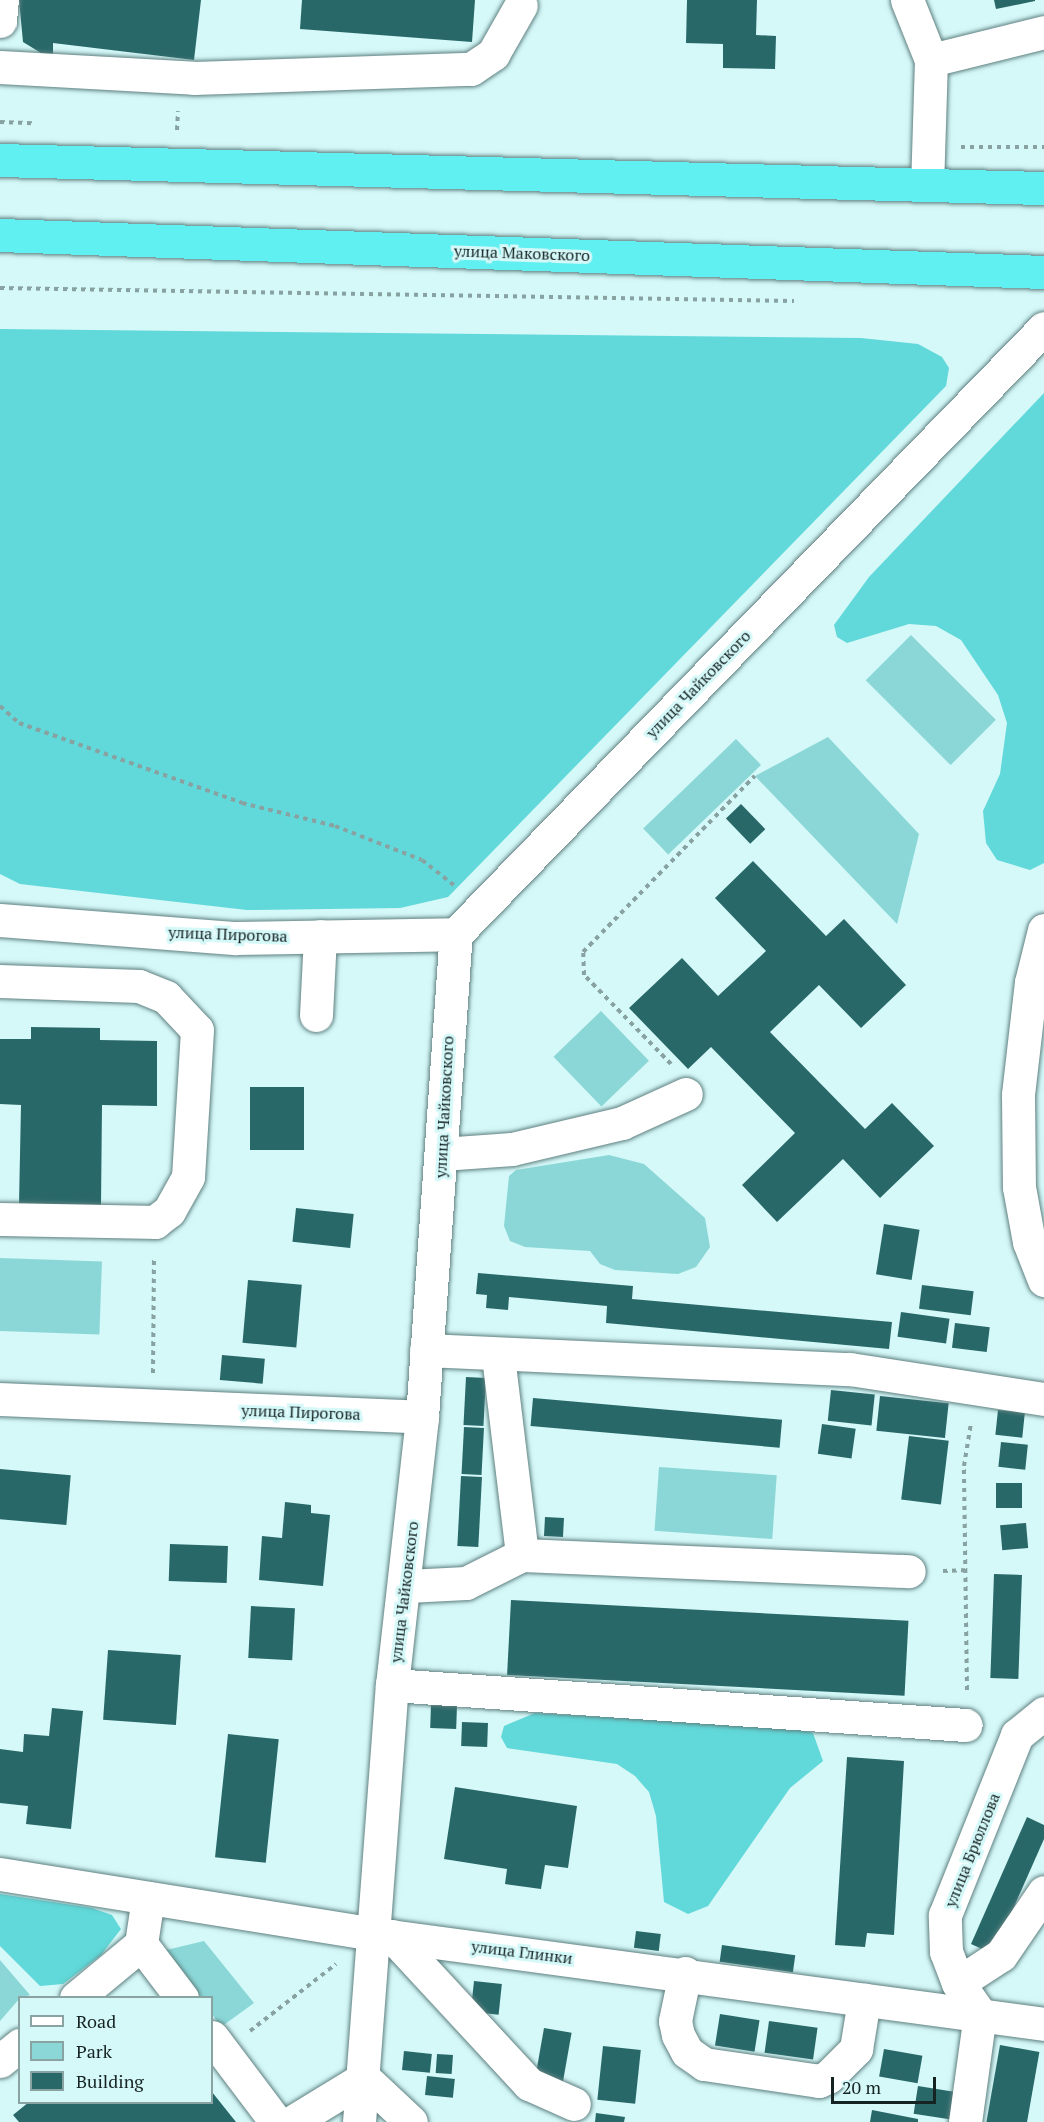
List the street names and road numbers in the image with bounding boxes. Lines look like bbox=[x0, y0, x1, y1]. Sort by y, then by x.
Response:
street label: улица Маковского bbox=[454, 241, 590, 265]
street label: улица Чайковского bbox=[642, 626, 754, 742]
street label: улица Пирогова bbox=[168, 922, 288, 946]
street label: улица Чайковского bbox=[431, 1035, 457, 1179]
street label: улица Пирогова bbox=[241, 1400, 361, 1424]
street label: улица Чайковского bbox=[386, 1520, 422, 1664]
street label: улица Брюллова bbox=[940, 1790, 1004, 1910]
street label: улица Глинки bbox=[470, 1936, 574, 1968]

